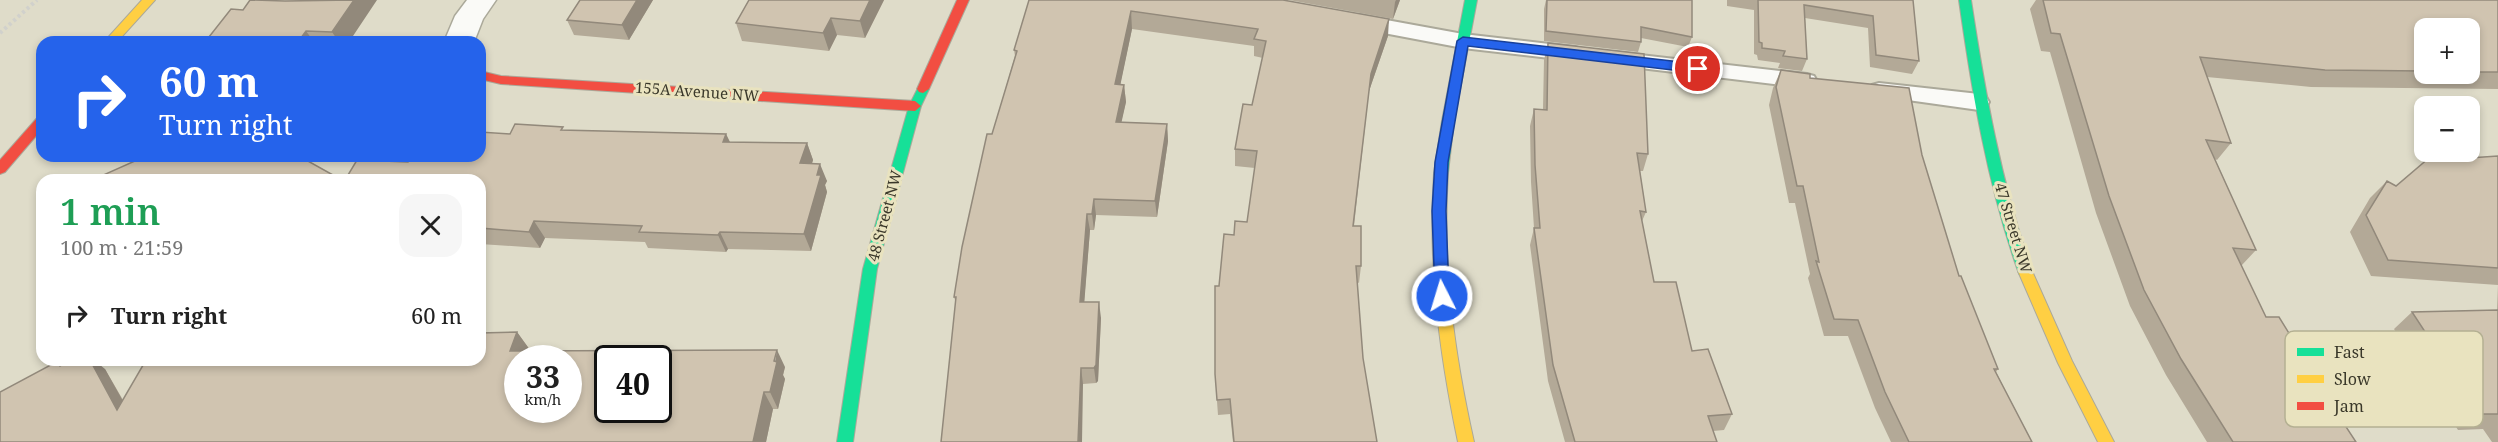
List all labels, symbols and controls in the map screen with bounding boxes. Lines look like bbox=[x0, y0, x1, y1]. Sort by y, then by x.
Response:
map controls bbox=[2414, 18, 2480, 162]
button: + bbox=[2414, 18, 2480, 84]
pin bbox=[1672, 43, 1723, 94]
text: 60 m bbox=[159, 52, 259, 109]
icon: arrive bbox=[1681, 52, 1714, 85]
icon: right bbox=[60, 60, 138, 138]
street label: 155A Avenue NW bbox=[634, 77, 760, 105]
button: − bbox=[2414, 96, 2480, 162]
text: Turn right bbox=[159, 106, 292, 143]
street label: 48 Street NW bbox=[862, 168, 906, 264]
street label: 47 Street NW bbox=[1991, 180, 2037, 276]
text: 1 min bbox=[60, 187, 161, 236]
button: close bbox=[399, 194, 462, 257]
text: 100 m · 21:59 bbox=[60, 234, 183, 261]
position arrow bbox=[1410, 264, 1474, 328]
icon: right bbox=[60, 299, 93, 332]
text: Turn right bbox=[111, 300, 227, 330]
text: 60 m bbox=[411, 300, 462, 330]
legend bbox=[2285, 331, 2483, 427]
text: Fast bbox=[2334, 341, 2365, 363]
speed limit sign: 40 bbox=[594, 345, 672, 423]
text: 33 bbox=[526, 356, 560, 397]
text: Slow bbox=[2334, 368, 2371, 390]
text: km/h bbox=[525, 389, 561, 409]
text: Jam bbox=[2333, 395, 2364, 417]

